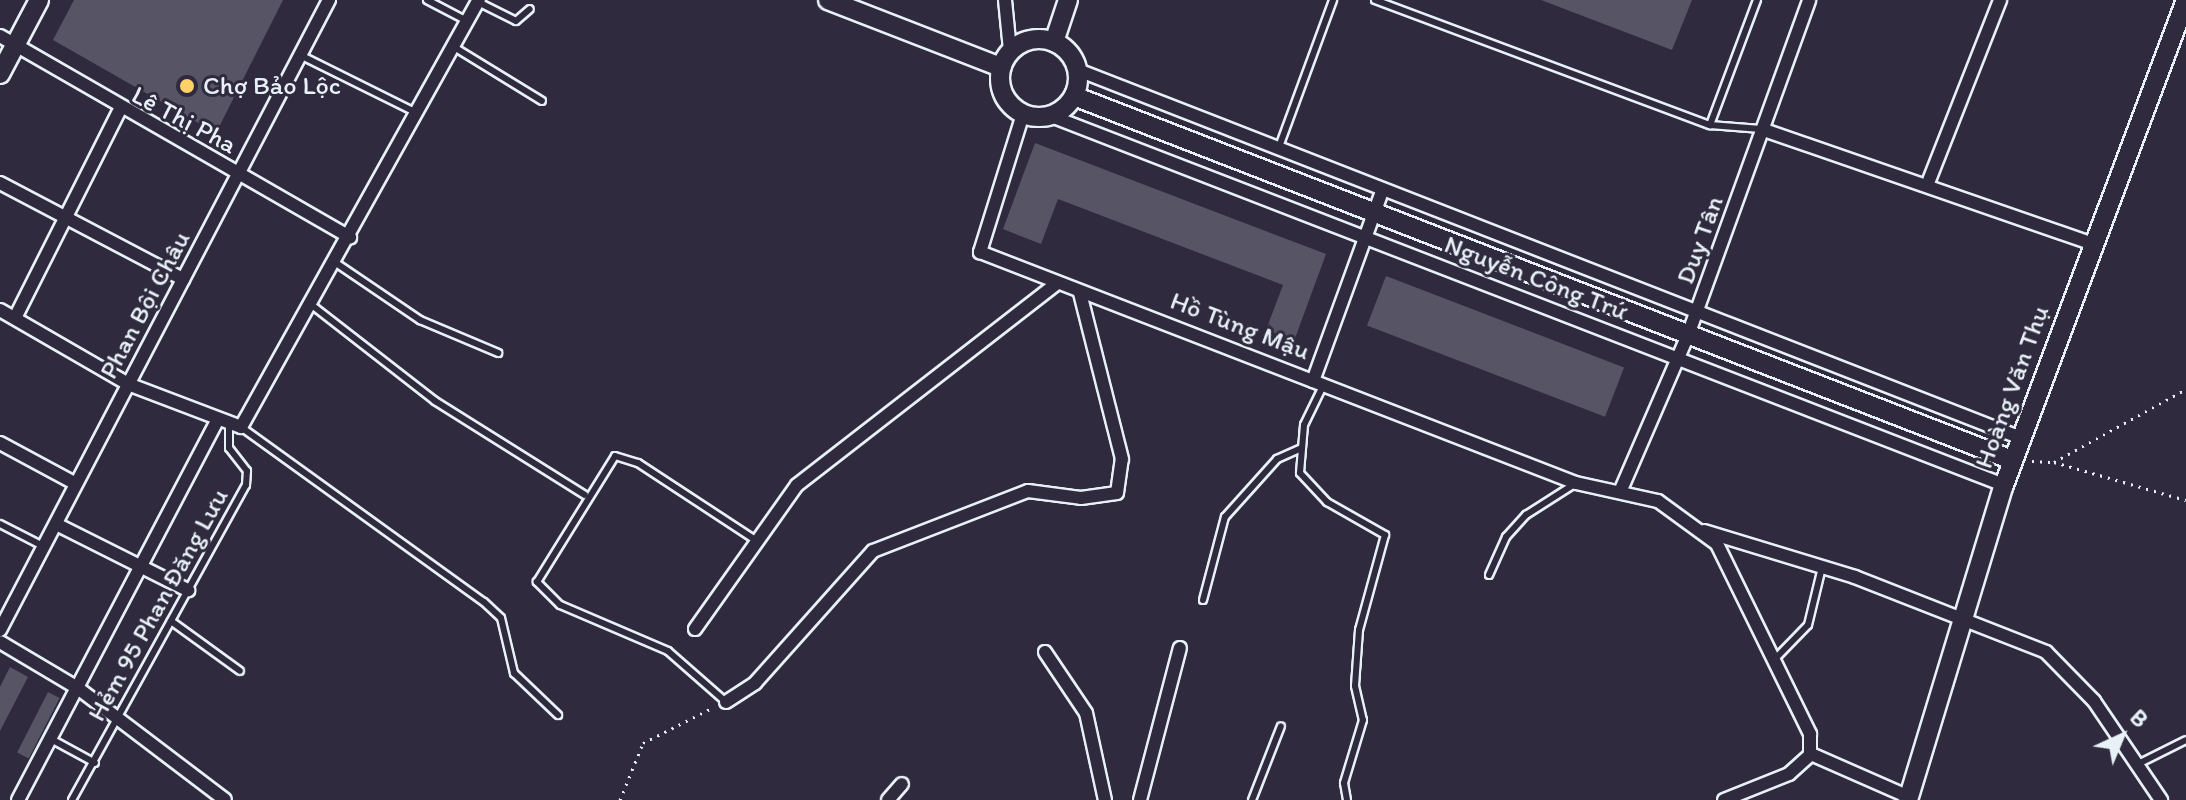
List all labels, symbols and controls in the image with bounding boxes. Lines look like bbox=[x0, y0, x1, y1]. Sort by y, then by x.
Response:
place label: Chợ Bảo Lộc bbox=[203, 70, 341, 102]
marker: Chợ Bảo Lộc bbox=[178, 77, 196, 95]
street label: Lê Thị Pha bbox=[126, 79, 242, 161]
street label: Duy Tân bbox=[1670, 193, 1730, 287]
street label: Phan Bội Châu bbox=[93, 226, 197, 384]
street label: Nguyễn Công Trứ bbox=[1441, 229, 1631, 327]
street label: Hồ Tùng Mậu bbox=[1166, 285, 1314, 367]
street label: Hoàng Văn Thụ bbox=[1968, 302, 2056, 472]
street label: Hẻm 95 Phan Đăng Lưu bbox=[81, 483, 235, 727]
north arrow bbox=[2082, 696, 2162, 776]
text: B bbox=[2125, 704, 2154, 733]

